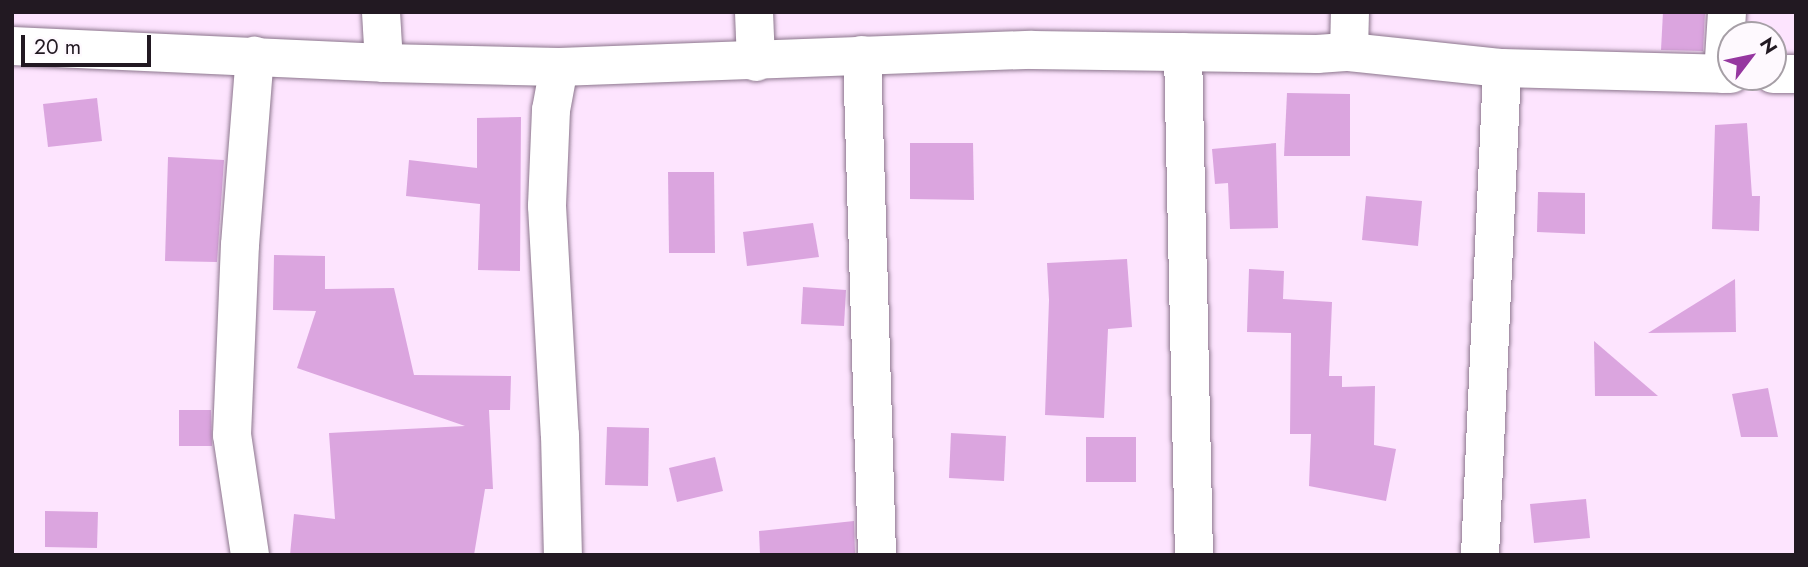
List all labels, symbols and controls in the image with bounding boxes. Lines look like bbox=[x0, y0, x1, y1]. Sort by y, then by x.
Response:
scale bar bbox=[24, 21, 154, 65]
north arrow bbox=[1717, 21, 1787, 91]
text: 20 m bbox=[34, 32, 81, 62]
text: N bbox=[1753, 32, 1784, 59]

